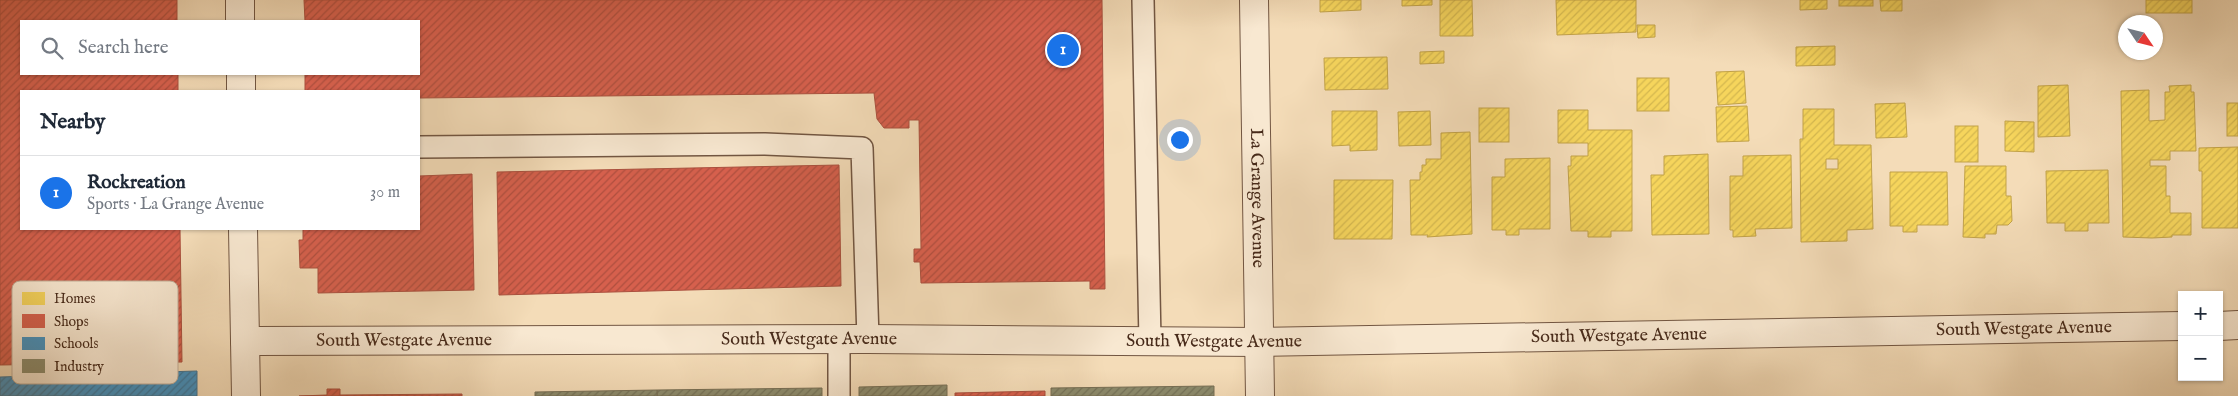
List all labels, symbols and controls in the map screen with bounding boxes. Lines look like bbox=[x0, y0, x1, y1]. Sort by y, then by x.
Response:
north arrow bbox=[2118, 15, 2163, 60]
search box bbox=[20, 20, 420, 75]
pin: 1 bbox=[1047, 31, 1079, 69]
icon: search bbox=[38, 34, 66, 62]
text: Search here bbox=[78, 36, 169, 60]
text: Nearby bbox=[40, 109, 105, 136]
your location bbox=[1167, 127, 1193, 153]
street label: La Grange Avenue bbox=[1244, 128, 1270, 268]
text: Rockreation bbox=[87, 171, 186, 195]
text: 1 bbox=[53, 183, 59, 203]
text: 30 m bbox=[370, 183, 400, 203]
text: Sports · La Grange Avenue bbox=[87, 195, 264, 215]
legend bbox=[12, 281, 178, 384]
text: Homes bbox=[54, 290, 96, 308]
map controls bbox=[2178, 291, 2223, 381]
button: + bbox=[2178, 291, 2223, 336]
text: Shops bbox=[54, 313, 89, 331]
street label: South Westgate Avenue bbox=[1936, 316, 2112, 342]
street label: South Westgate Avenue bbox=[1531, 323, 1707, 349]
street label: South Westgate Avenue bbox=[721, 327, 897, 351]
street label: South Westgate Avenue bbox=[316, 329, 492, 352]
street label: South Westgate Avenue bbox=[1126, 329, 1302, 354]
text: Schools bbox=[54, 335, 98, 353]
button: − bbox=[2178, 336, 2223, 381]
text: Industry bbox=[54, 358, 104, 376]

